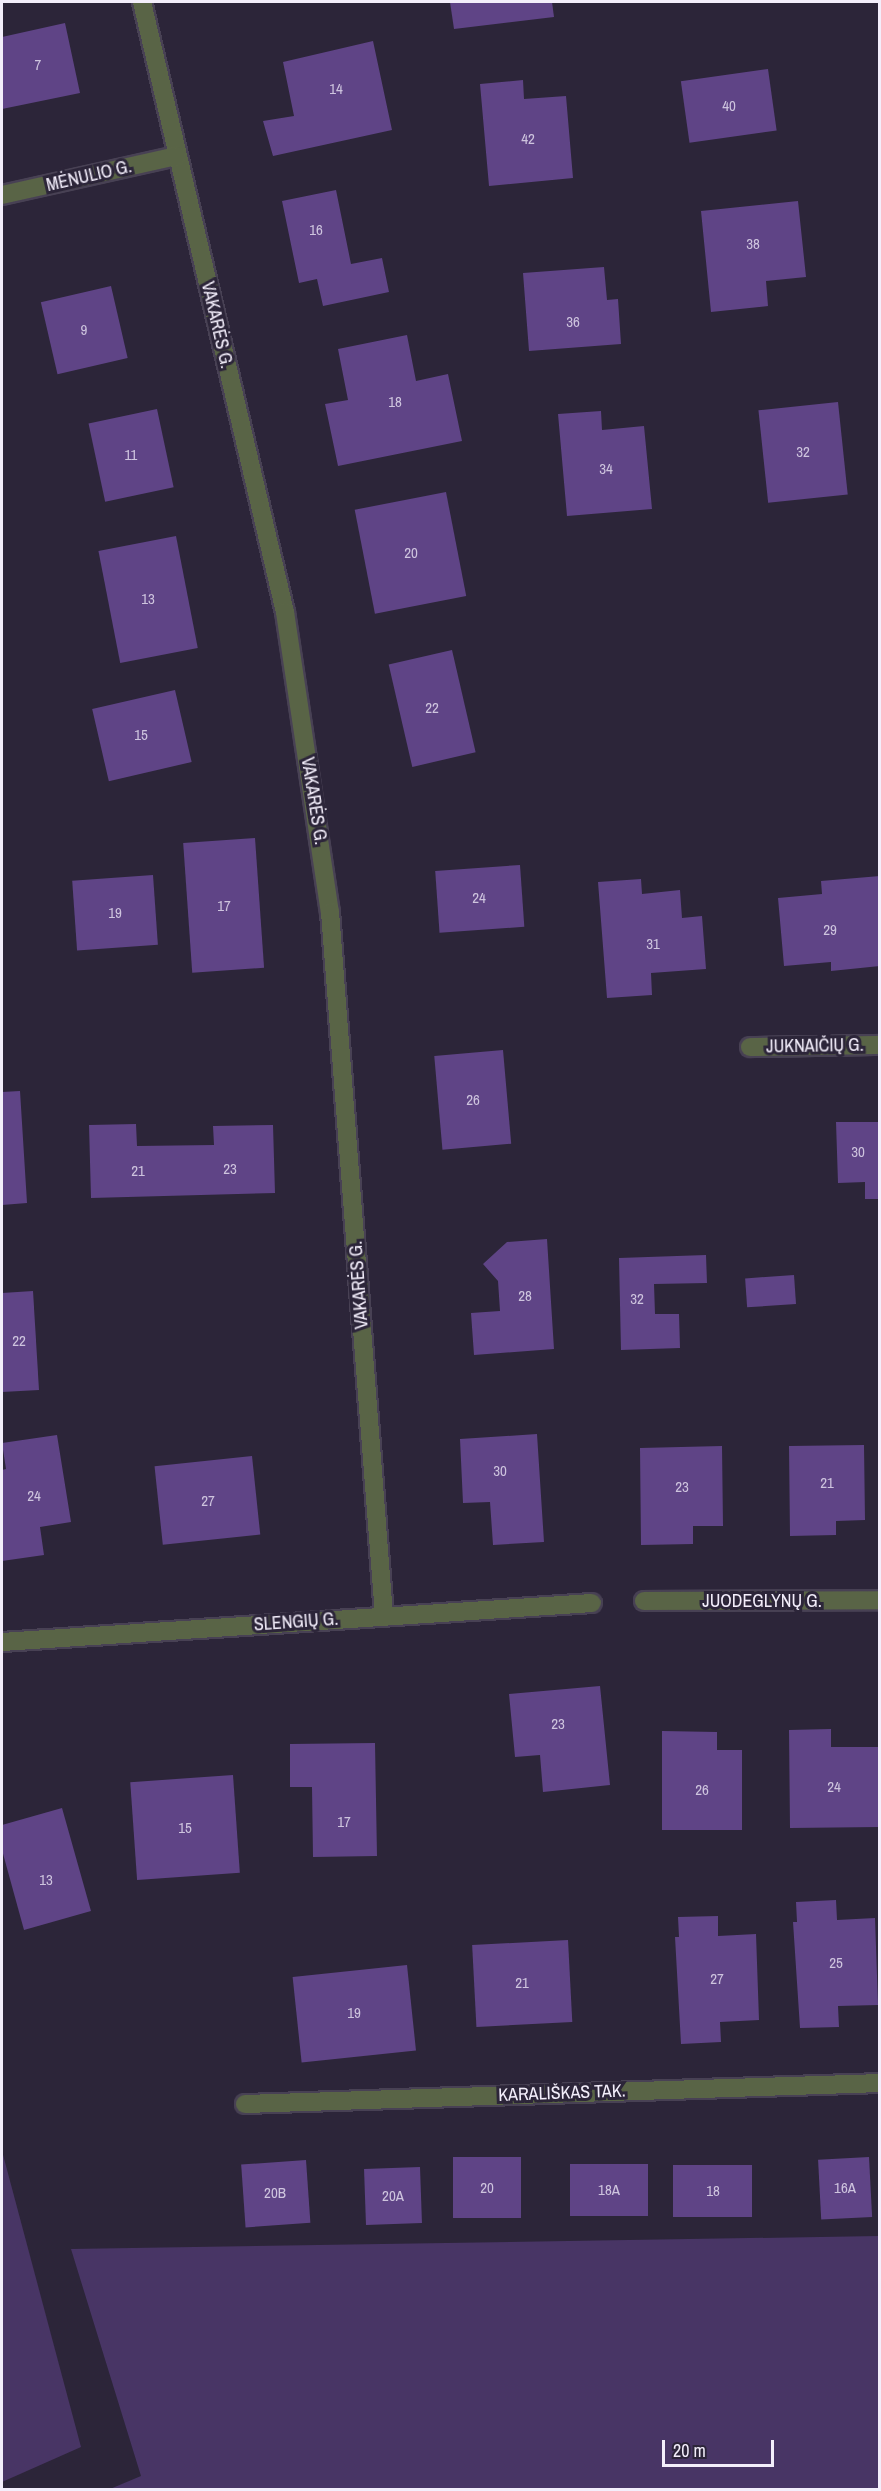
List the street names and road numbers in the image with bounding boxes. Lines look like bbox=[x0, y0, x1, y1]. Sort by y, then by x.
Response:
street label: MĖNULIO G. bbox=[44, 156, 134, 196]
street label: VAKARĖS G. bbox=[197, 280, 237, 370]
street label: VAKARĖS G. bbox=[296, 756, 332, 846]
street label: JUKNAIČIŲ G. bbox=[766, 1034, 864, 1058]
street label: VAKARĖS G. bbox=[345, 1240, 373, 1330]
street label: JUODEGLYNŲ G. bbox=[702, 1590, 822, 1612]
street label: SLENGIŲ G. bbox=[253, 1608, 339, 1636]
street label: KARALIŠKAS TAK. bbox=[498, 2080, 626, 2106]

